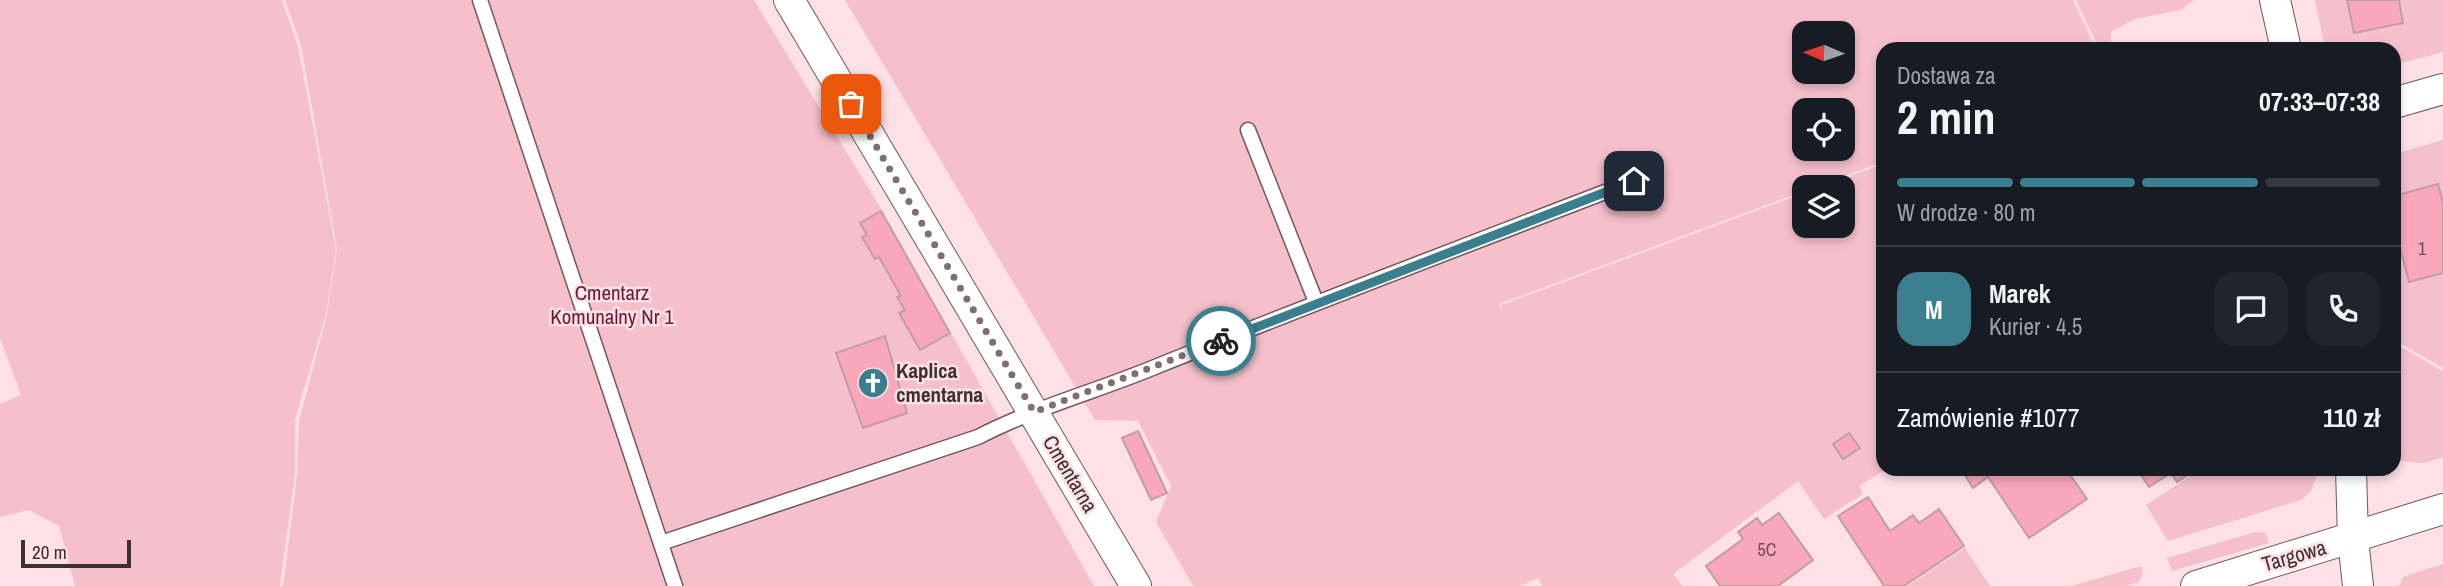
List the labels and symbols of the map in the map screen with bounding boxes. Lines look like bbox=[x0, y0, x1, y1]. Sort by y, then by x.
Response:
north arrow bbox=[1792, 21, 1855, 84]
pin bbox=[821, 74, 881, 134]
pin bbox=[1604, 151, 1664, 211]
house number: 1 bbox=[2418, 236, 2427, 261]
park label: Cmentarz Komunalny Nr 1 bbox=[550, 278, 674, 331]
courier bbox=[1186, 306, 1256, 376]
place label: Kaplica cmentarna bbox=[896, 356, 984, 409]
church icon: Kaplica cmentarna bbox=[856, 366, 890, 400]
street label: Cmentarna bbox=[1036, 430, 1105, 518]
street label: Targowa bbox=[2258, 532, 2330, 578]
scale bar bbox=[21, 537, 131, 569]
house number: 5C bbox=[1758, 537, 1776, 562]

